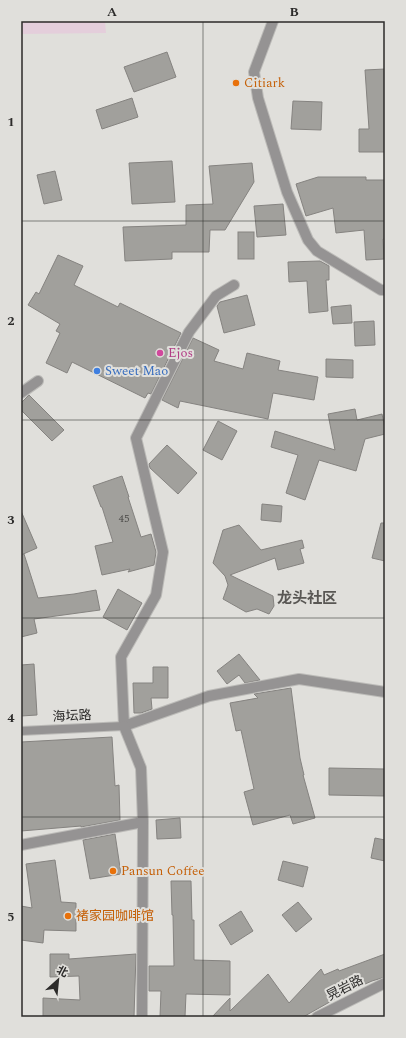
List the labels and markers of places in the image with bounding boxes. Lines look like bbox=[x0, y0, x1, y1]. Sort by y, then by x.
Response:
place label: Citiark bbox=[244, 73, 285, 93]
marker: Citiark bbox=[231, 78, 241, 88]
place label: Ejos bbox=[168, 343, 193, 363]
marker: Ejos bbox=[155, 348, 165, 358]
place label: Sweet Mao bbox=[105, 361, 168, 381]
marker: Sweet Mao bbox=[92, 366, 102, 376]
place label: Pansun Coffee bbox=[121, 861, 205, 881]
marker: Pansun Coffee bbox=[108, 866, 118, 876]
place label: 褚家园咖啡馆 bbox=[76, 906, 154, 926]
marker: 褚家园咖啡馆 bbox=[63, 911, 73, 921]

